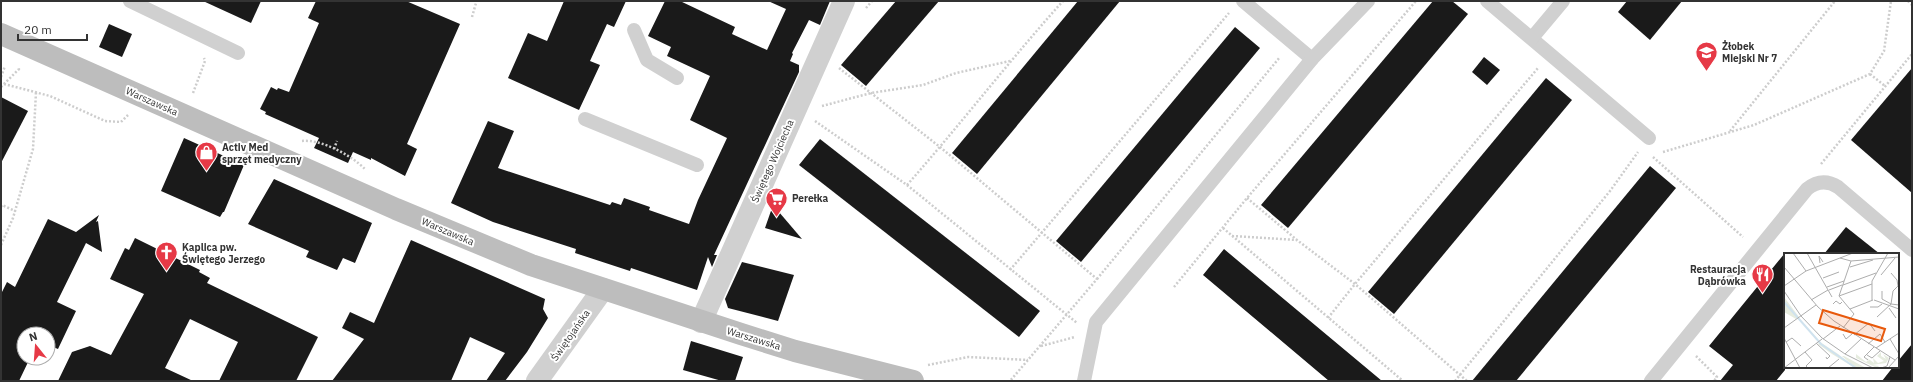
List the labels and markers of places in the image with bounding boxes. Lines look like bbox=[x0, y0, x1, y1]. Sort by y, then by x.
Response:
school or university icon: Żłobek Miejski Nr 7 bbox=[1694, 39, 1720, 72]
place label: Żłobek Miejski Nr 7 bbox=[1722, 40, 1777, 65]
shop icon: Activ Med sprzęt medyczny bbox=[194, 140, 220, 173]
place label: Activ Med sprzęt medyczny bbox=[222, 141, 302, 166]
supermarket icon: Perełka bbox=[764, 185, 790, 218]
place label: Perełka bbox=[792, 192, 829, 205]
church icon: Kaplica pw. Świętego Jerzego bbox=[154, 240, 180, 273]
place label: Kaplica pw. Świętego Jerzego bbox=[182, 241, 265, 266]
restaurant icon: Restauracja Dąbrówka bbox=[1749, 262, 1775, 295]
place label: Restauracja Dąbrówka bbox=[1690, 263, 1746, 288]

